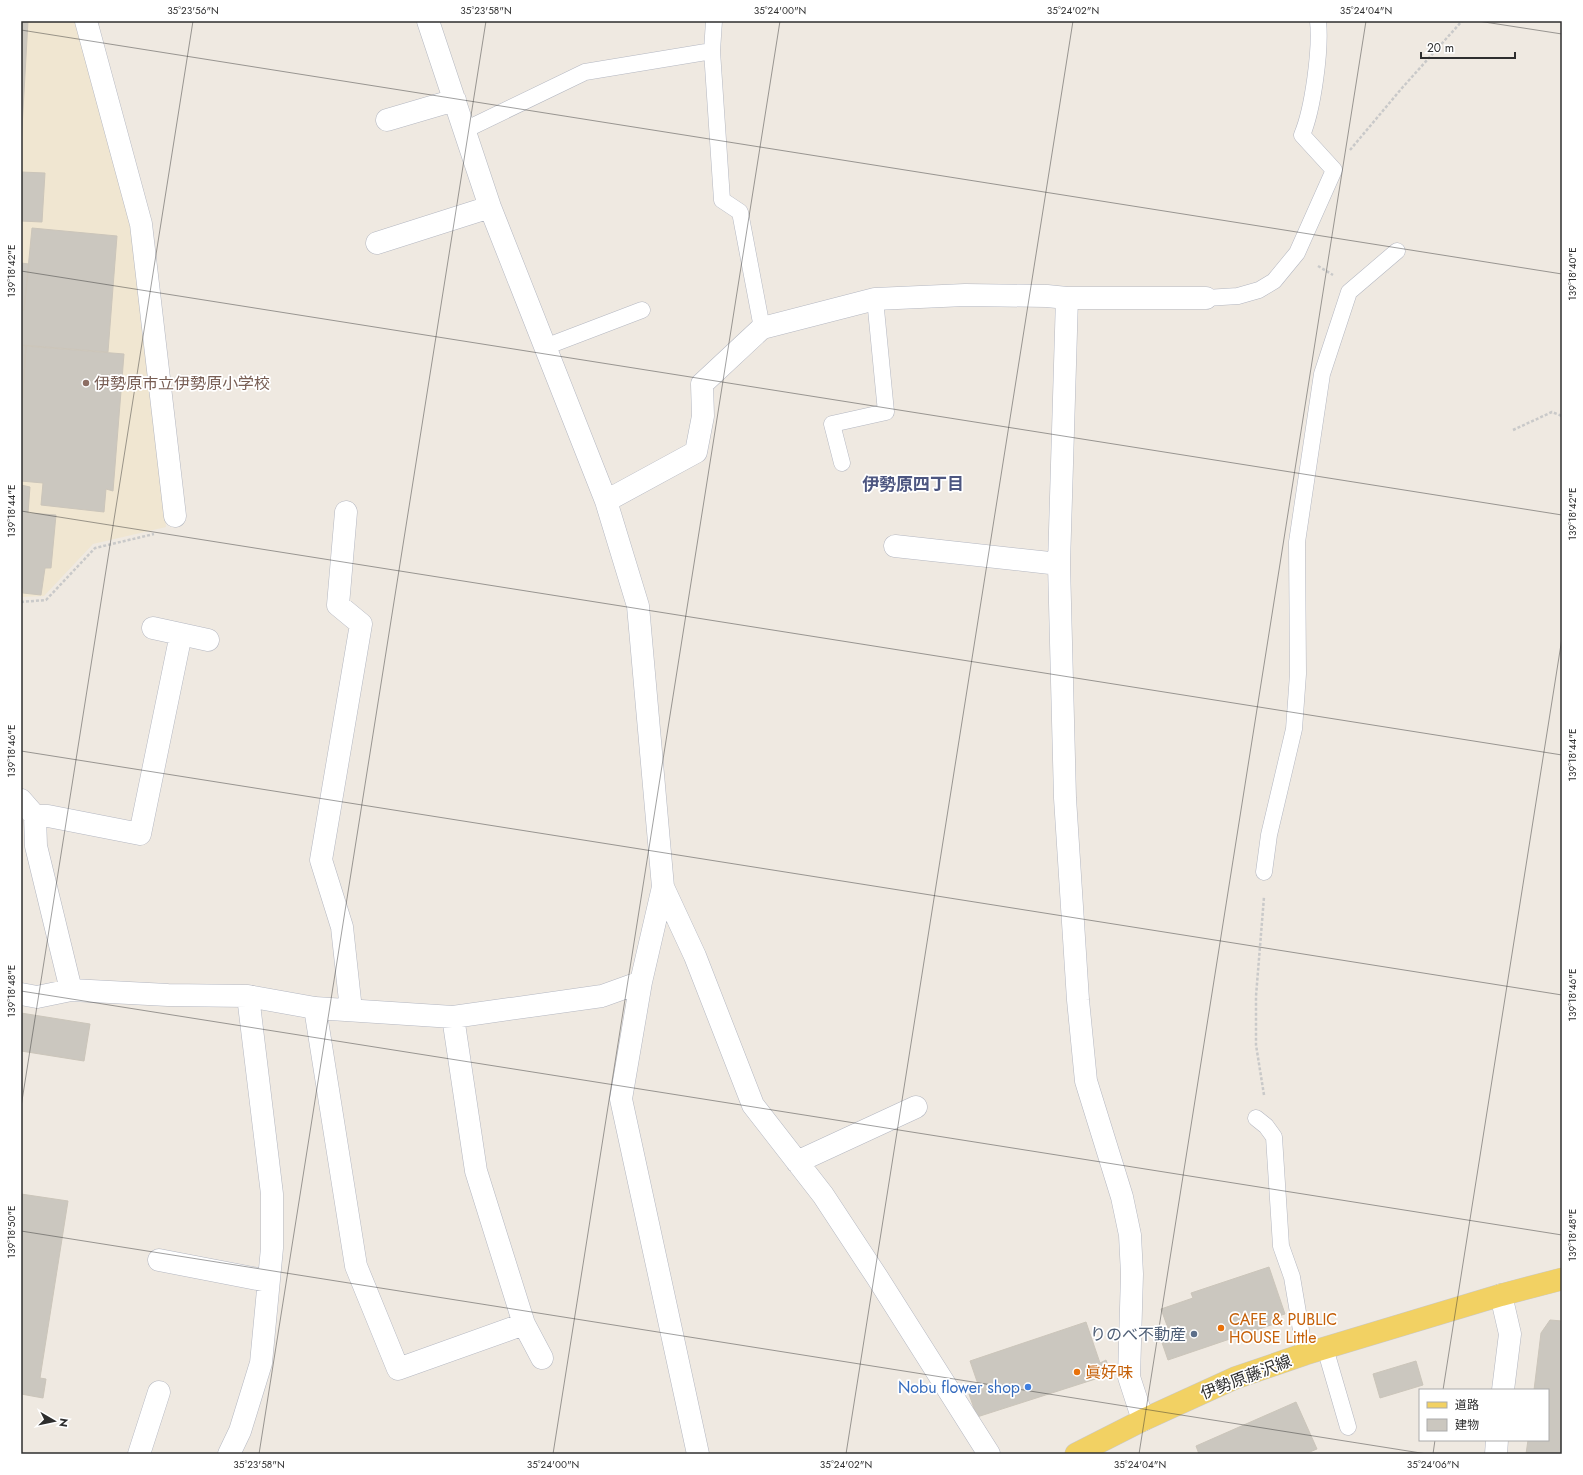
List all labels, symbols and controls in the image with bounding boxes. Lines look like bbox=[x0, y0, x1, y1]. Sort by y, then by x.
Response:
text: 35°23'56"N bbox=[167, 3, 219, 18]
text: 35°23'58"N bbox=[460, 3, 512, 18]
text: 35°24'00"N bbox=[754, 3, 806, 18]
text: 35°24'02"N bbox=[1047, 3, 1099, 18]
text: 35°24'04"N bbox=[1340, 3, 1392, 18]
scale bar bbox=[1421, 34, 1515, 60]
text: 20 m bbox=[1427, 39, 1454, 57]
text: 139°18'42"E bbox=[4, 245, 19, 297]
text: 139°18'40"E bbox=[1565, 247, 1580, 301]
place label: 伊勢原市立伊勢原小学校 bbox=[94, 372, 270, 395]
marker: 伊勢原市立伊勢原小学校 bbox=[81, 378, 91, 388]
district label: 伊勢原四丁目 bbox=[862, 472, 964, 496]
text: 139°18'44"E bbox=[4, 484, 19, 538]
text: 139°18'42"E bbox=[1565, 488, 1580, 540]
text: 139°18'46"E bbox=[4, 724, 19, 778]
text: 139°18'44"E bbox=[1565, 728, 1580, 782]
text: 139°18'48"E bbox=[4, 965, 19, 1017]
text: 139°18'46"E bbox=[1565, 968, 1580, 1022]
text: 139°18'50"E bbox=[4, 1205, 19, 1259]
text: 139°18'48"E bbox=[1565, 1209, 1580, 1261]
place label: CAFE & PUBLIC HOUSE Little bbox=[1229, 1308, 1337, 1349]
place label: りのべ不動産 bbox=[1090, 1323, 1186, 1346]
marker: CAFE & PUBLIC HOUSE Little bbox=[1216, 1323, 1226, 1333]
marker: りのべ不動産 bbox=[1189, 1329, 1199, 1339]
street label: 伊勢原藤沢線 bbox=[1197, 1349, 1295, 1405]
place label: 眞好味 bbox=[1085, 1361, 1133, 1384]
marker: 眞好味 bbox=[1072, 1367, 1082, 1377]
place label: Nobu flower shop bbox=[898, 1376, 1020, 1399]
marker: Nobu flower shop bbox=[1023, 1382, 1033, 1392]
legend bbox=[1419, 1389, 1549, 1441]
text: 道路 bbox=[1455, 1396, 1479, 1414]
north arrow bbox=[34, 1401, 74, 1441]
text: 建物 bbox=[1455, 1416, 1479, 1434]
text: N bbox=[55, 1417, 72, 1428]
text: 35°23'58"N bbox=[233, 1457, 285, 1472]
text: 35°24'00"N bbox=[527, 1457, 579, 1472]
text: 35°24'02"N bbox=[820, 1457, 872, 1472]
text: 35°24'04"N bbox=[1114, 1457, 1166, 1472]
text: 35°24'06"N bbox=[1407, 1457, 1459, 1472]

